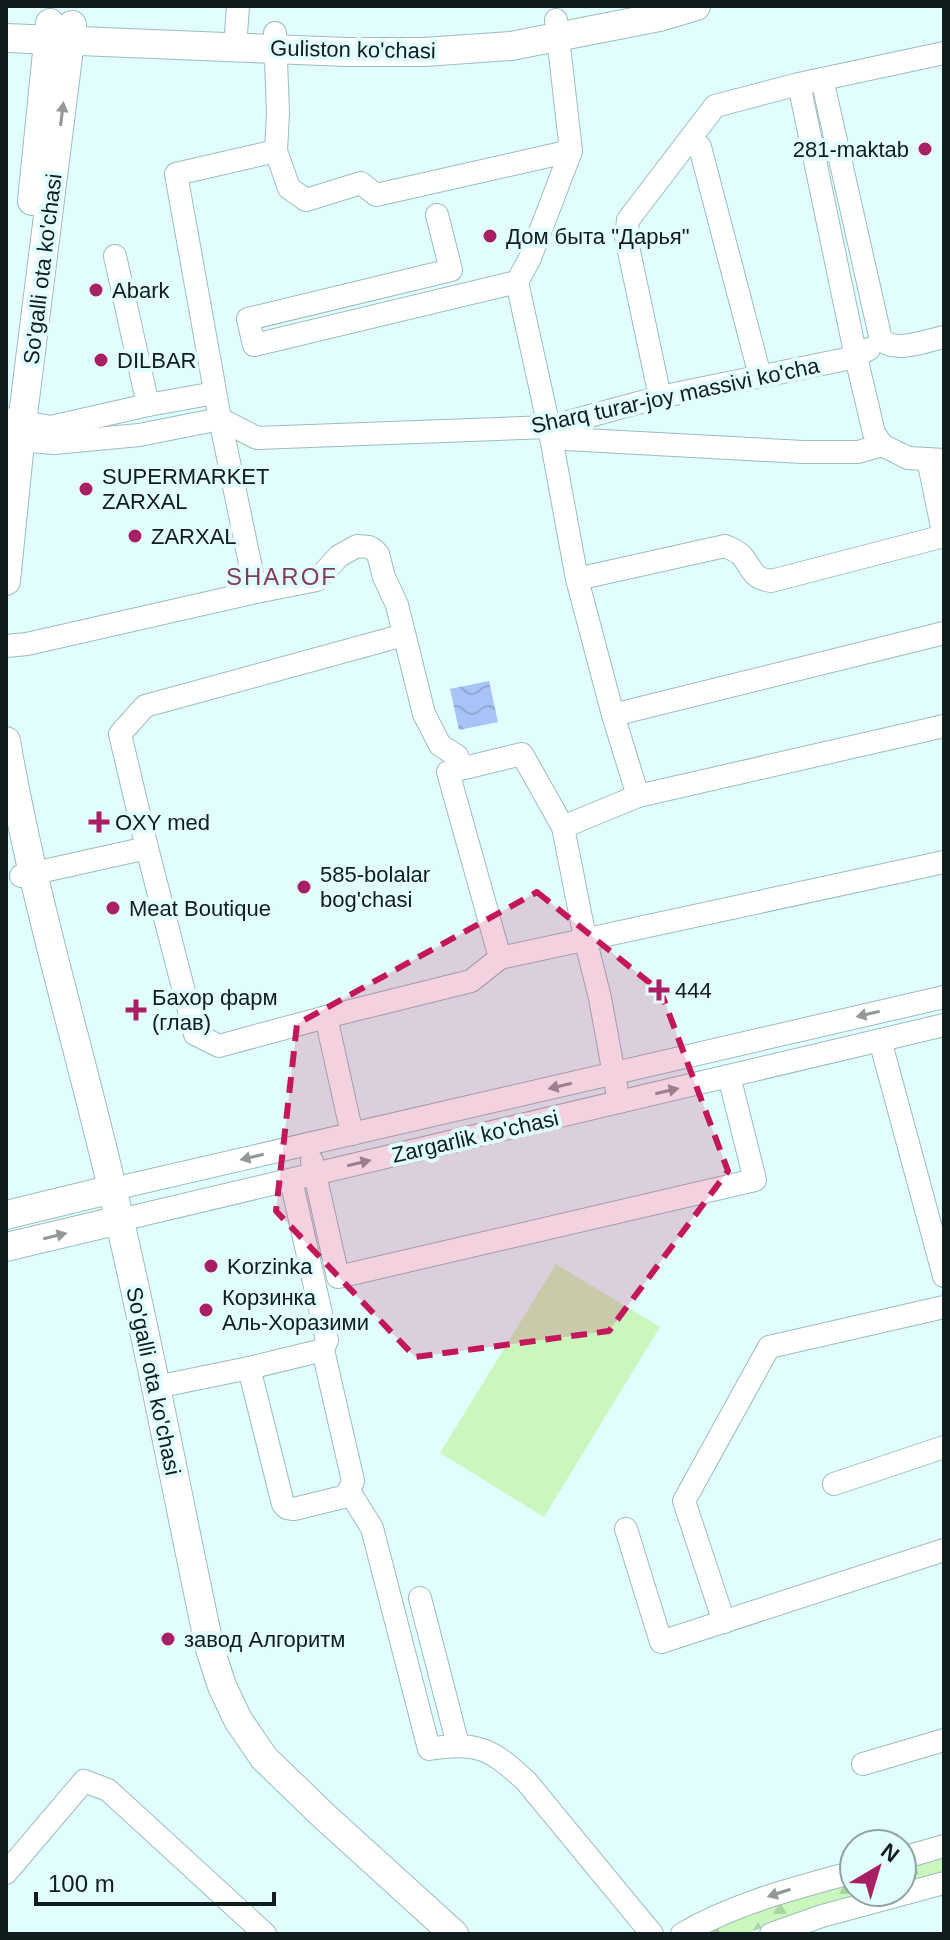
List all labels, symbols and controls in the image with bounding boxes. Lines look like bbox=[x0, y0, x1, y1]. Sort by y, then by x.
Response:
street label: Guliston ko'chasi bbox=[270, 36, 436, 63]
one-way arrow bbox=[56, 101, 69, 126]
place label: 281-maktab bbox=[793, 137, 909, 162]
marker: 281-maktab bbox=[916, 140, 934, 158]
street label: So'galli ota ko'chasi bbox=[18, 172, 67, 366]
place label: Дом быта "Дарья" bbox=[506, 224, 690, 249]
marker: Дом быта "Дарья" bbox=[481, 227, 499, 245]
place label: Abark bbox=[112, 278, 170, 303]
marker: Abark bbox=[87, 281, 105, 299]
place label: DILBAR bbox=[117, 348, 196, 373]
marker: DILBAR bbox=[92, 351, 110, 369]
street label: Sharq turar-joy massivi ko'cha bbox=[529, 353, 822, 438]
place label: SUPERMARKET ZARXAL bbox=[102, 464, 269, 514]
marker: SUPERMARKET ZARXAL bbox=[77, 480, 95, 498]
place label: ZARXAL bbox=[151, 524, 237, 549]
marker: ZARXAL bbox=[126, 527, 144, 545]
district label: SHAROF bbox=[226, 563, 338, 590]
place label: OXY med bbox=[115, 810, 210, 835]
marker: OXY med bbox=[90, 813, 108, 831]
place label: 585-bolalar bog'chasi bbox=[320, 862, 430, 912]
marker: 585-bolalar bog'chasi bbox=[295, 878, 313, 896]
place label: Meat Boutique bbox=[129, 896, 271, 921]
marker: Meat Boutique bbox=[104, 899, 122, 917]
place label: 444 bbox=[675, 978, 712, 1003]
marker: 444 bbox=[650, 981, 668, 999]
place label: Бахор фарм (глав) bbox=[152, 985, 278, 1035]
marker: Бахор фарм (глав) bbox=[127, 1001, 145, 1019]
one-way arrow bbox=[855, 1009, 880, 1021]
one-way arrow bbox=[548, 1080, 573, 1093]
one-way arrow bbox=[654, 1084, 679, 1097]
street label: Zargarlik ko'chasi bbox=[389, 1105, 561, 1168]
one-way arrow bbox=[240, 1151, 265, 1164]
one-way arrow bbox=[347, 1156, 372, 1169]
one-way arrow bbox=[42, 1229, 67, 1241]
place label: Korzinka bbox=[227, 1254, 313, 1279]
marker: Korzinka bbox=[202, 1257, 220, 1275]
street label: So'galli ota ko'chasi bbox=[121, 1285, 186, 1478]
place label: Корзинка Аль-Хоразими bbox=[222, 1285, 369, 1335]
marker: Корзинка Аль-Хоразими bbox=[197, 1301, 215, 1319]
place label: завод Алгоритм bbox=[184, 1627, 345, 1652]
marker: завод Алгоритм bbox=[159, 1630, 177, 1648]
north arrow bbox=[838, 1828, 918, 1908]
text: N bbox=[876, 1838, 904, 1867]
scale bar bbox=[36, 1856, 274, 1906]
text: 100 m bbox=[48, 1870, 115, 1897]
one-way arrow bbox=[767, 1887, 791, 1900]

